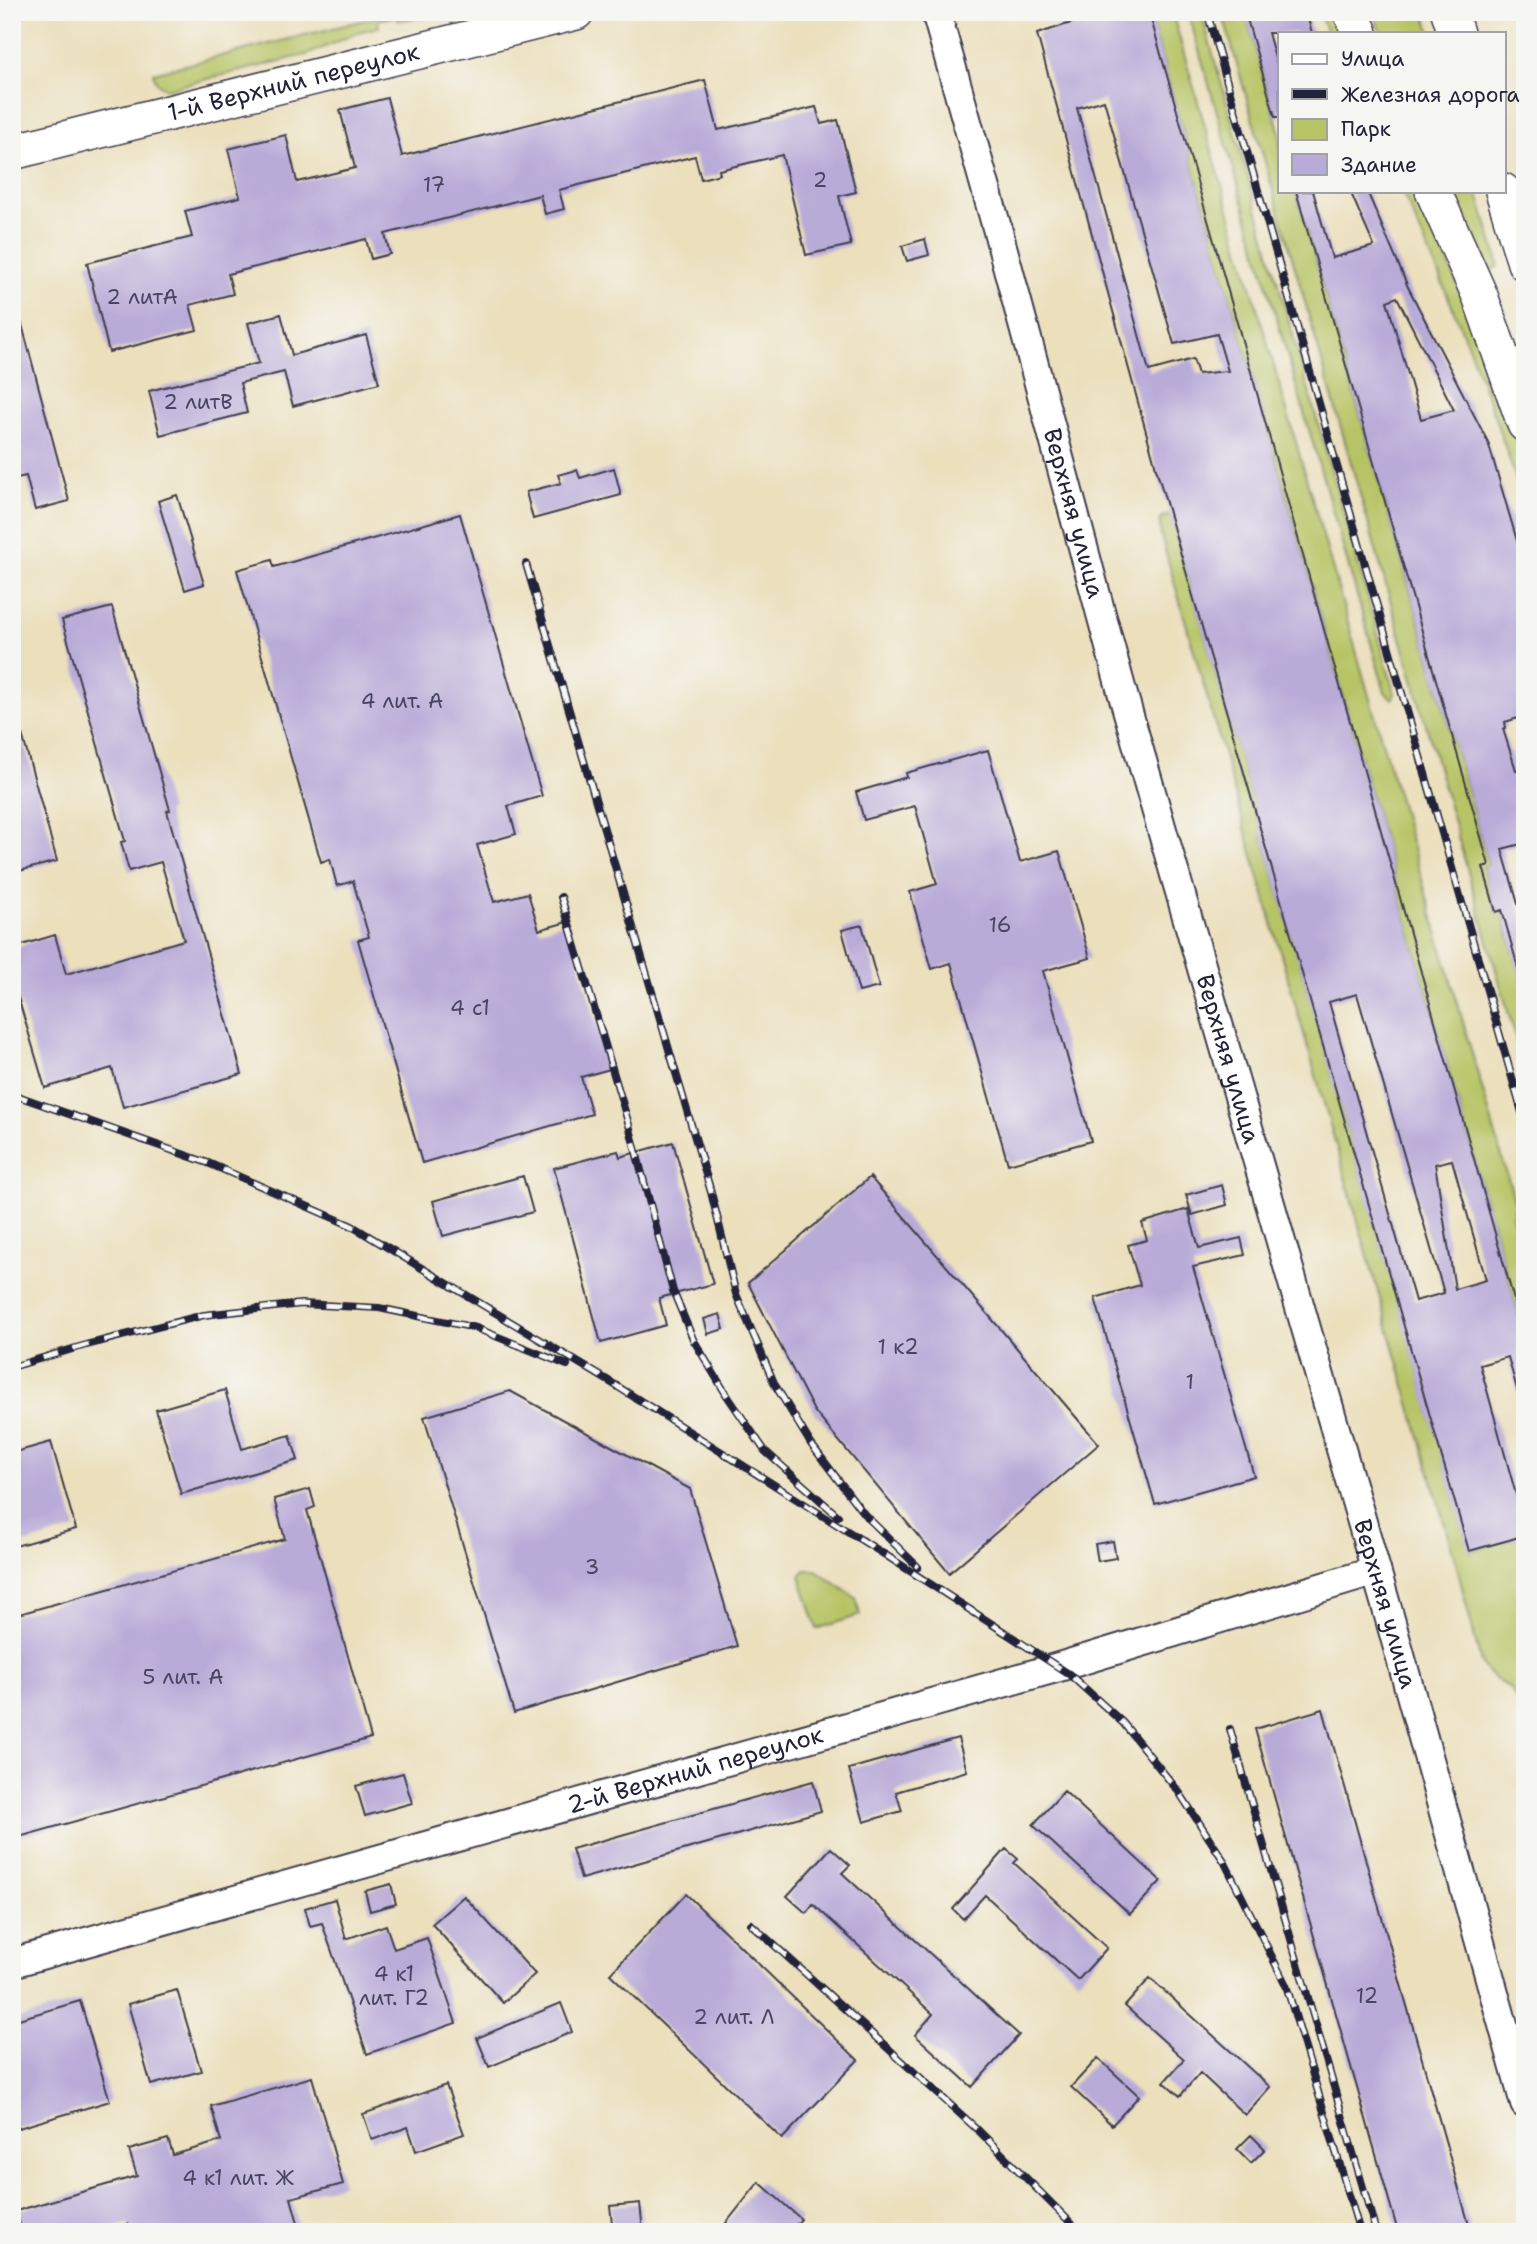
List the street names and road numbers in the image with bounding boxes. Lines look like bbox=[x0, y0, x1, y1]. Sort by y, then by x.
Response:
street label: 1-й Верхний переулок bbox=[164, 35, 423, 129]
street label: Верхняя улица bbox=[1036, 425, 1112, 602]
street label: Верхняя улица bbox=[1189, 971, 1268, 1147]
street label: Верхняя улица bbox=[1346, 1515, 1425, 1692]
street label: 2-й Верхний переулок bbox=[564, 1718, 827, 1821]

